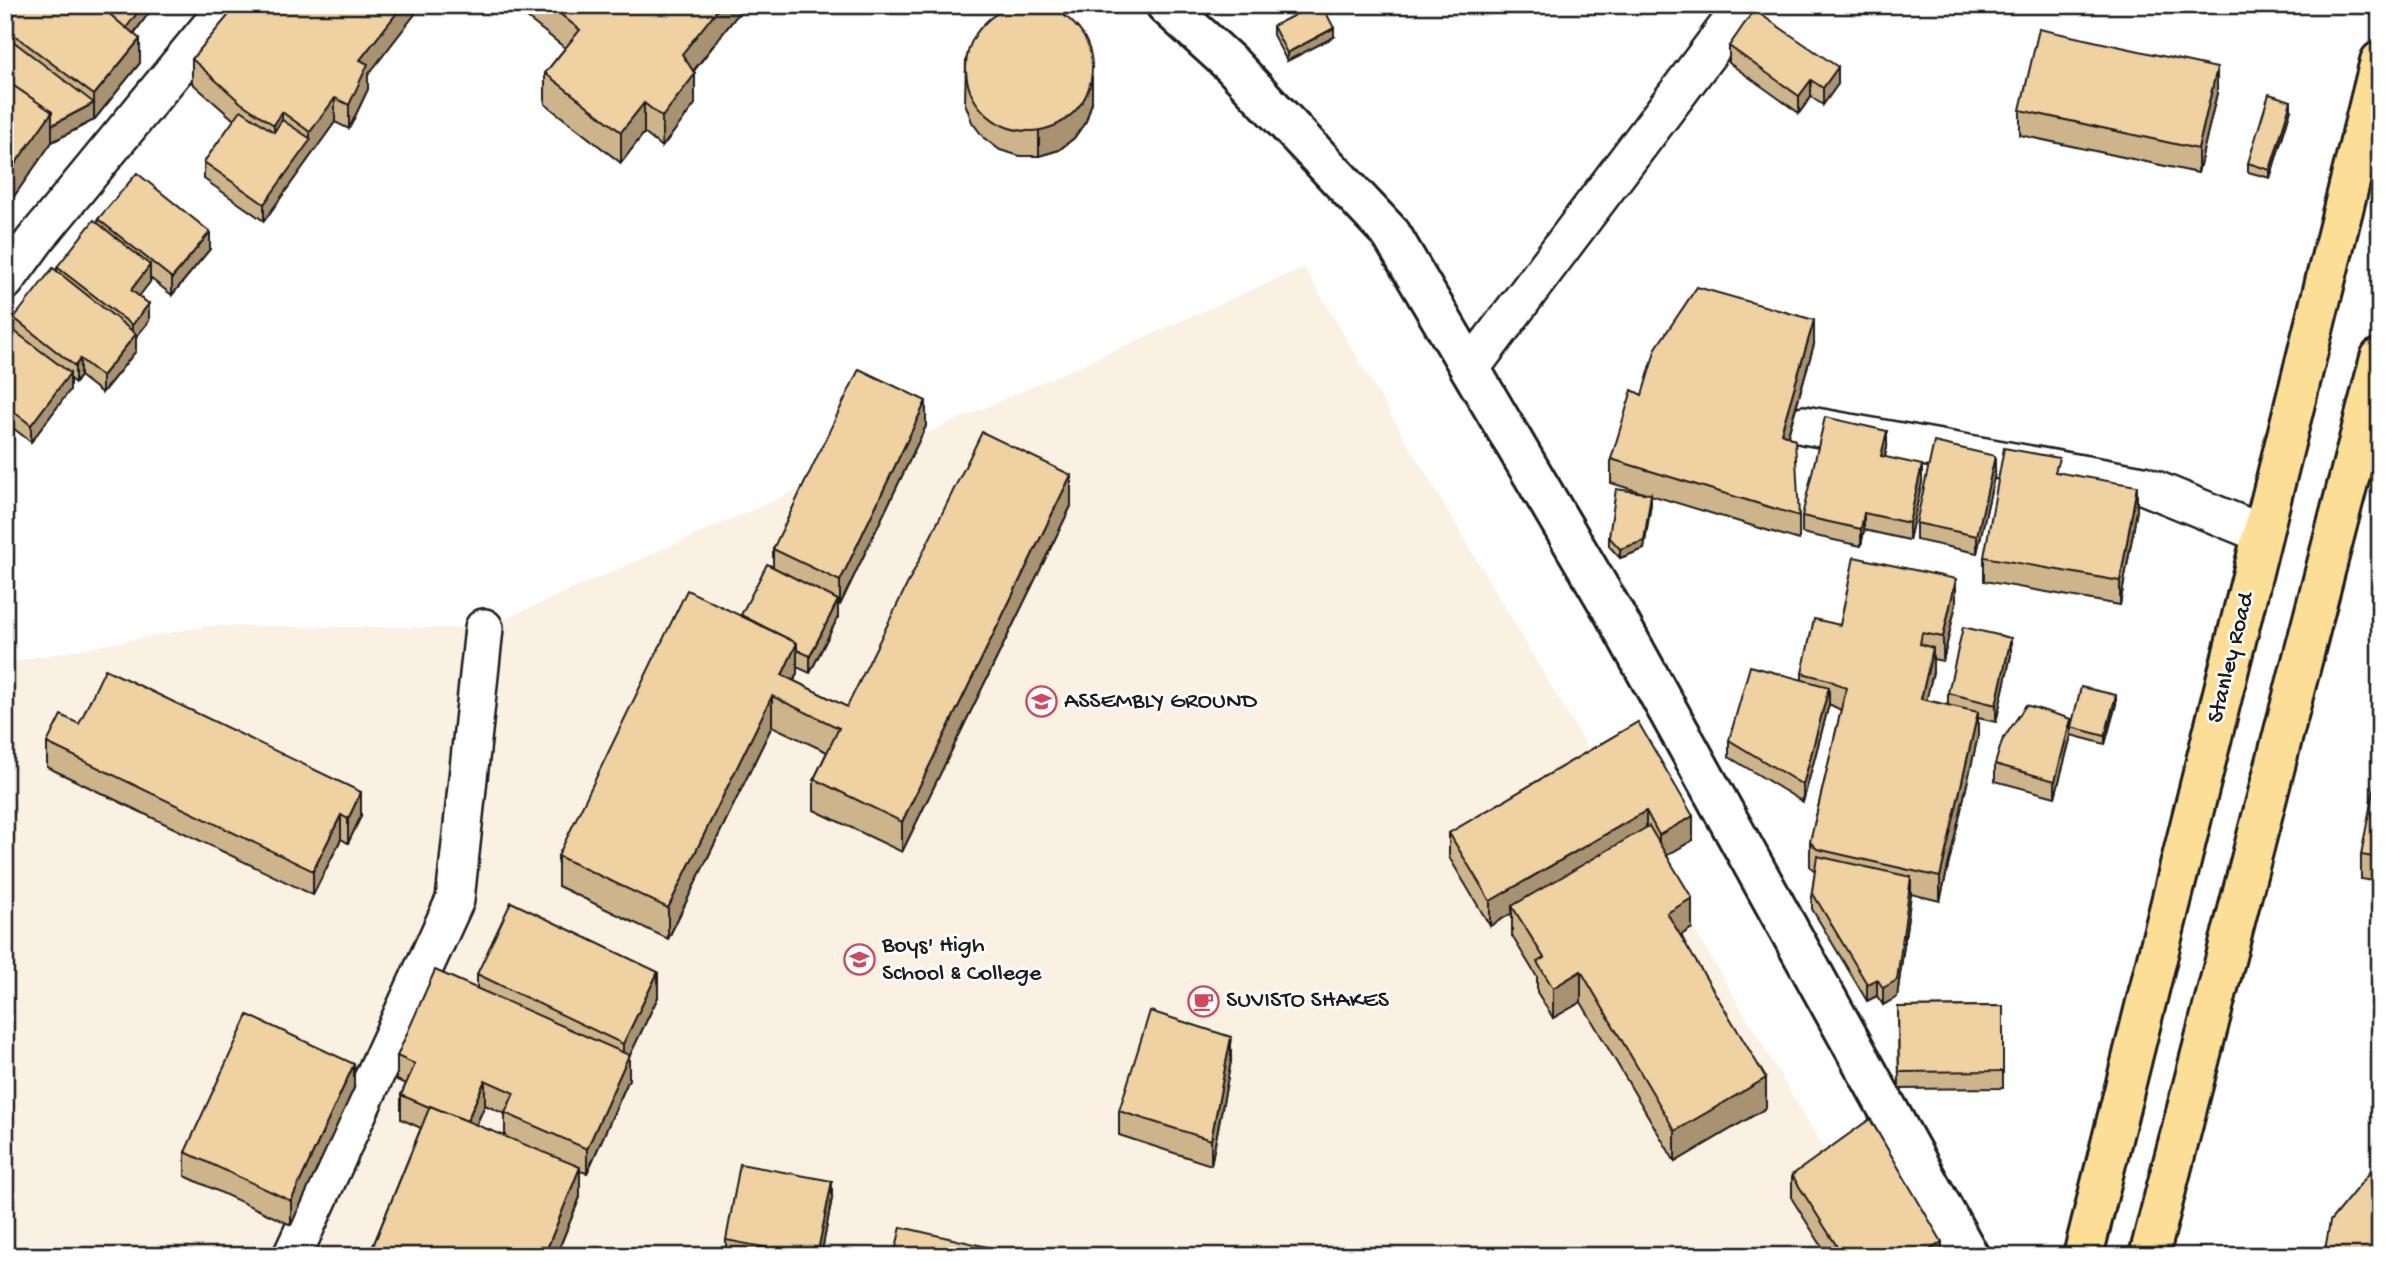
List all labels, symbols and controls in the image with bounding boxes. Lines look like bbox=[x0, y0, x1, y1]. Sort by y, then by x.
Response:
street label: Stanley Road bbox=[2202, 588, 2263, 726]
school or university icon: ASSEMBLY GROUND bbox=[1024, 685, 1058, 719]
place label: ASSEMBLY GROUND bbox=[1064, 688, 1258, 717]
place label: Boys' High School & College bbox=[881, 932, 1042, 989]
school or university icon: Boys' High School & College bbox=[842, 943, 876, 977]
cafe icon: SUVISTO SHAKES bbox=[1186, 984, 1220, 1018]
place label: SUVISTO SHAKES bbox=[1226, 987, 1390, 1016]

